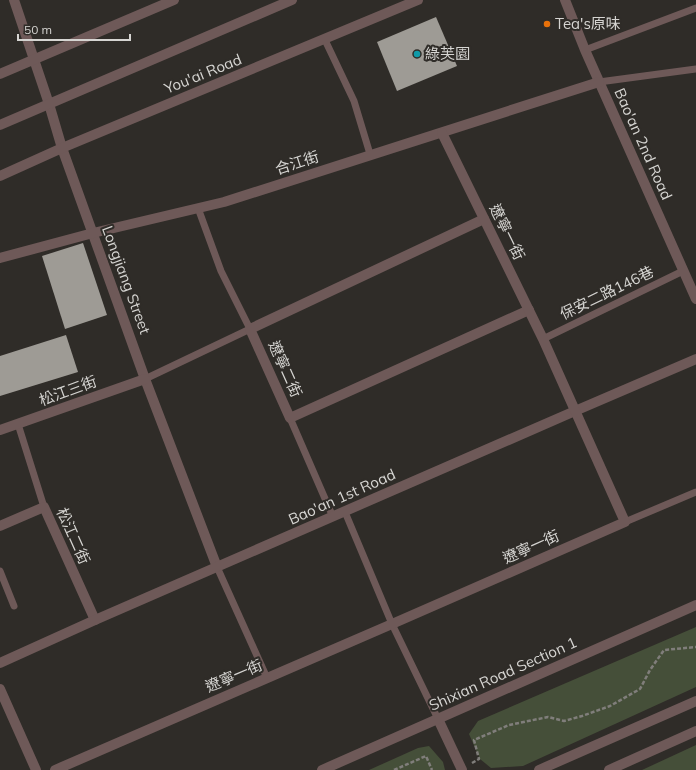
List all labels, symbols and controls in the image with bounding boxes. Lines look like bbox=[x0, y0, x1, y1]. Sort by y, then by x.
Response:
place label: Tea's原味 bbox=[555, 14, 621, 33]
scale bar bbox=[18, 16, 130, 42]
marker: Tea's原味 bbox=[542, 19, 552, 29]
text: 50 m bbox=[24, 22, 52, 37]
place label: 綠芙園 bbox=[425, 44, 470, 63]
street label: You'ai Road bbox=[160, 49, 244, 98]
marker: 綠芙園 bbox=[412, 49, 422, 59]
street label: Bao'an 2nd Road bbox=[610, 85, 677, 203]
street label: 合江街 bbox=[273, 147, 321, 179]
street label: 遼寧一街 bbox=[486, 201, 529, 263]
street label: Longjiang Street bbox=[98, 223, 155, 337]
street label: 保安二路146巷 bbox=[557, 262, 657, 323]
street label: 遼寧二街 bbox=[265, 338, 306, 400]
street label: 松江三街 bbox=[36, 371, 99, 410]
street label: Bao'an 1st Road bbox=[285, 464, 398, 529]
street label: 松江二街 bbox=[53, 505, 94, 567]
street label: 遼寧一街 bbox=[500, 526, 562, 567]
street label: Shixian Road Section 1 bbox=[426, 632, 580, 715]
street label: 遼寧一街 bbox=[202, 655, 265, 696]

